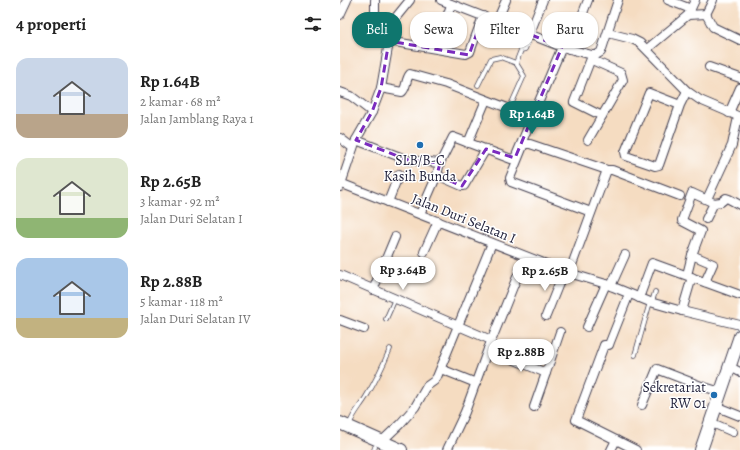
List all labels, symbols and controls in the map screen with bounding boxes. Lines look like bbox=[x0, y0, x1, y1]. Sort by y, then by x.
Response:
chip: Beli bbox=[352, 12, 402, 48]
chip: Sewa bbox=[410, 12, 467, 48]
chip: Filter bbox=[475, 12, 534, 48]
chip: Baru bbox=[542, 12, 598, 48]
text: 4 properti bbox=[16, 13, 86, 36]
icon: filters bbox=[302, 13, 324, 35]
text: Rp 1.64B bbox=[140, 70, 200, 93]
icon: home bbox=[48, 74, 96, 122]
text: 2 kamar · 68 m² bbox=[140, 93, 221, 110]
pin: Rp 1.64B bbox=[491, 101, 573, 135]
text: Rp 1.64B bbox=[509, 105, 555, 122]
text: Jalan Jamblang Raya 1 bbox=[140, 110, 254, 127]
marker: SLB/B-C Kasih Bunda bbox=[415, 140, 425, 150]
place label: SLB/B-C Kasih Bunda bbox=[384, 151, 457, 186]
text: Rp 2.65B bbox=[140, 170, 201, 193]
icon: home bbox=[48, 174, 96, 222]
street label: Jalan Duri Selatan I bbox=[409, 189, 519, 248]
text: 3 kamar · 92 m² bbox=[140, 193, 220, 210]
text: Jalan Duri Selatan I bbox=[140, 210, 243, 227]
pin: Rp 3.64B bbox=[362, 257, 444, 291]
pin: Rp 2.65B bbox=[504, 258, 586, 292]
text: Rp 3.64B bbox=[380, 261, 426, 278]
text: Rp 2.65B bbox=[522, 262, 568, 279]
text: Rp 2.88B bbox=[140, 270, 203, 293]
icon: home bbox=[48, 274, 96, 322]
text: 5 kamar · 118 m² bbox=[140, 293, 223, 310]
text: Jalan Duri Selatan IV bbox=[140, 310, 251, 327]
pin: Rp 2.88B bbox=[480, 339, 562, 373]
text: Rp 2.88B bbox=[497, 343, 545, 360]
place label: Sekretariat RW 01 bbox=[643, 378, 706, 413]
marker: Sekretariat RW 01 bbox=[709, 390, 719, 400]

